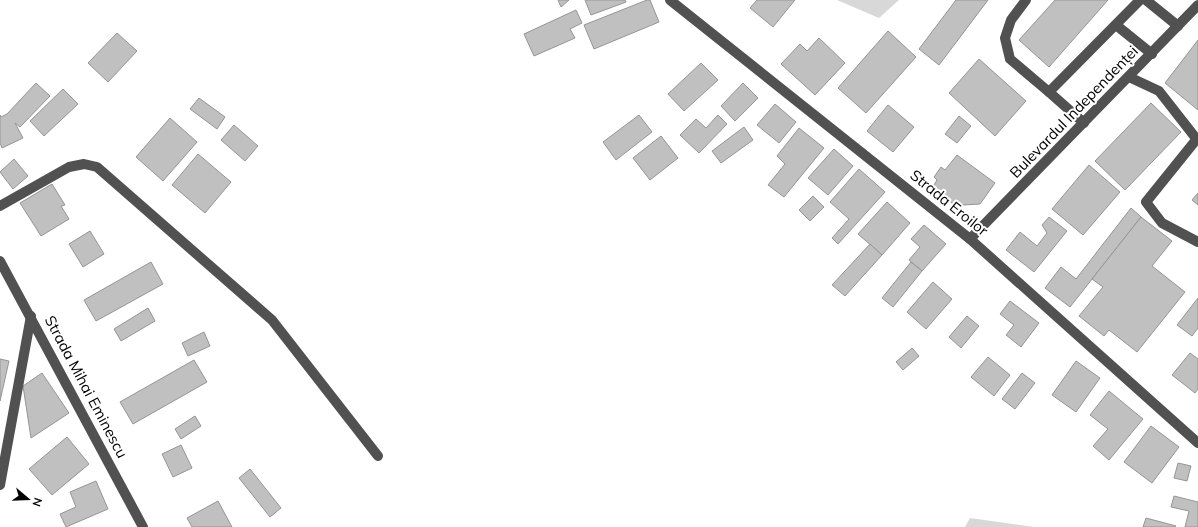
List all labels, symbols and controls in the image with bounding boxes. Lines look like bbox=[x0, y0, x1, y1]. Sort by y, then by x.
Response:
street label: Bulevardul Independenței bbox=[1006, 42, 1142, 182]
street label: Strada Eroilor bbox=[907, 165, 993, 240]
street label: Strada Mihai Eminescu bbox=[41, 312, 132, 461]
north arrow bbox=[8, 479, 48, 519]
text: N bbox=[29, 496, 45, 508]

